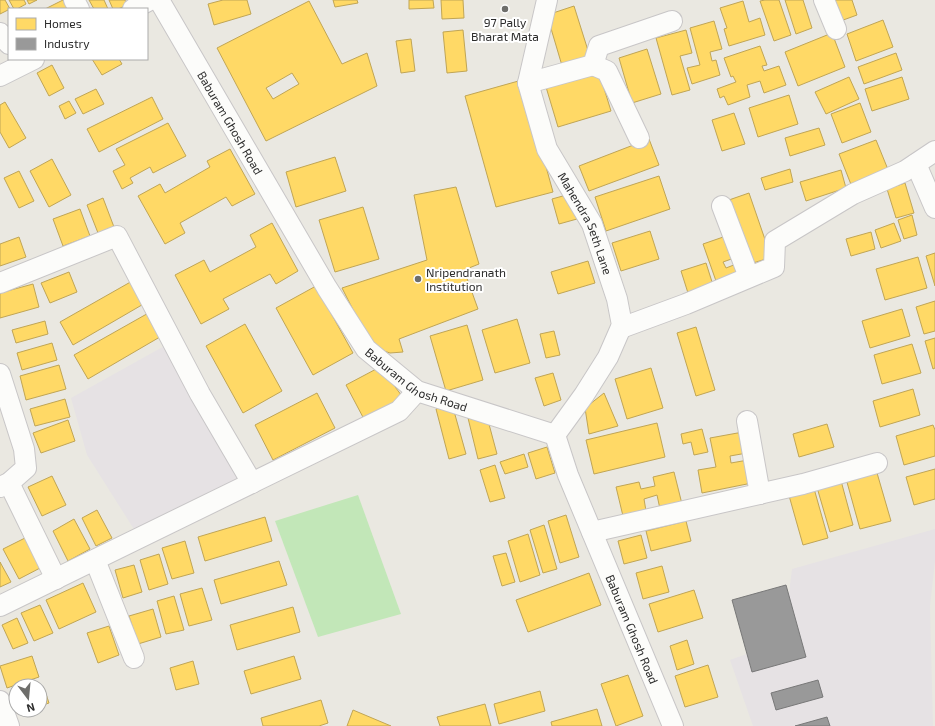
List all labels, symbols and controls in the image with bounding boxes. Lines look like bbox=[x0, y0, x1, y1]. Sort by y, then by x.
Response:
marker: 97 Pally Bharat Mata bbox=[500, 4, 510, 14]
legend bbox=[8, 8, 148, 60]
place label: 97 Pally Bharat Mata bbox=[471, 15, 539, 43]
text: Homes bbox=[44, 16, 82, 30]
text: Industry bbox=[44, 36, 90, 50]
street label: Baburam Ghosh Road bbox=[195, 69, 266, 177]
street label: Mahendra Seth Lane bbox=[555, 169, 615, 276]
place label: Nripendranath Institution bbox=[426, 265, 506, 293]
marker: Nripendranath Institution bbox=[413, 274, 423, 284]
street label: Baburam Ghosh Road bbox=[363, 345, 469, 414]
street label: Baburam Ghosh Road bbox=[603, 572, 661, 686]
north arrow bbox=[8, 678, 48, 718]
text: N bbox=[25, 701, 37, 715]

